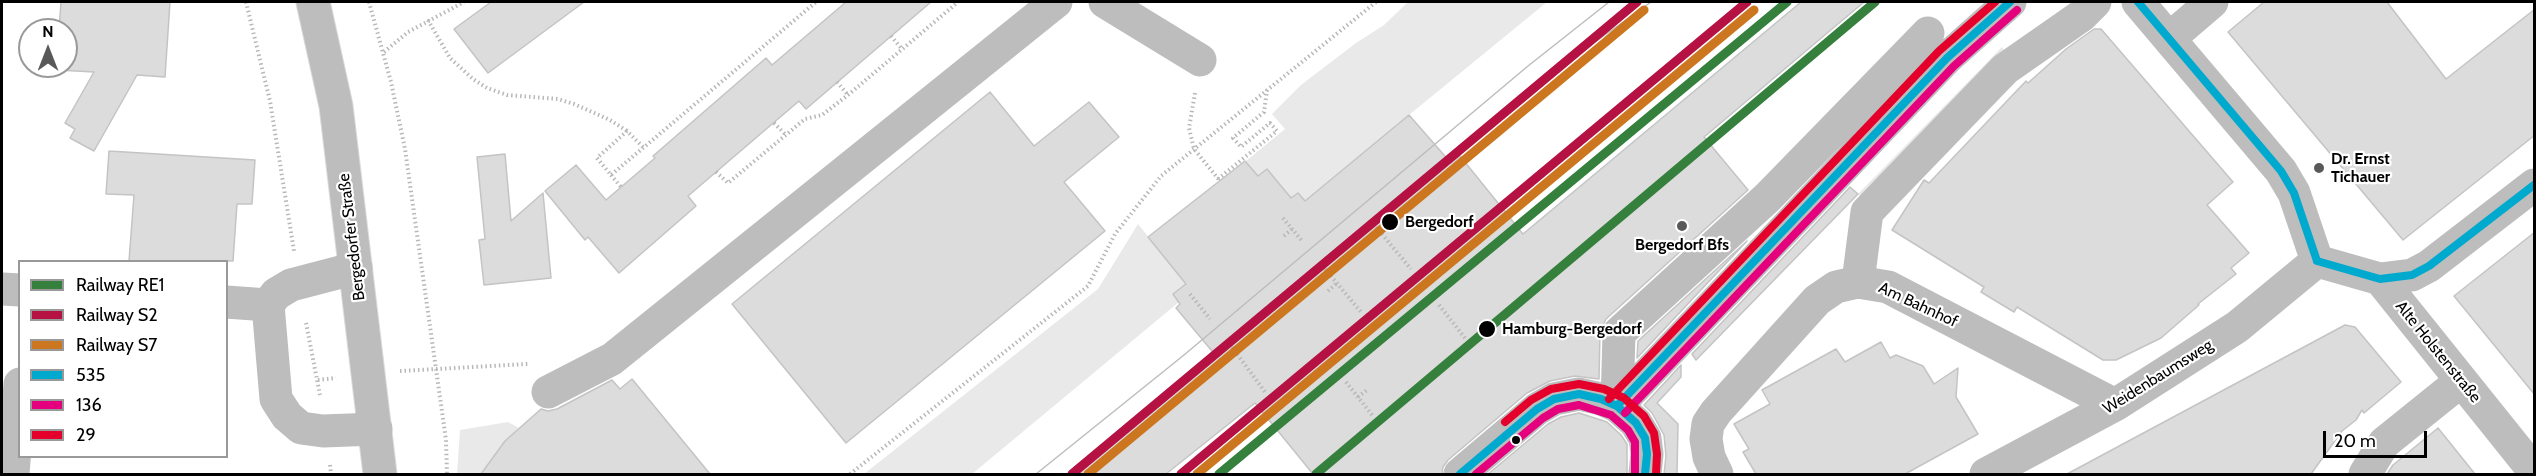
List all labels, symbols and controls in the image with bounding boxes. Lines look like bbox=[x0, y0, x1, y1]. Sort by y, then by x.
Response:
north arrow bbox=[18, 18, 78, 78]
text: N bbox=[42, 22, 54, 41]
place label: Dr. Ernst Tichauer bbox=[2331, 149, 2390, 187]
marker: Dr. Ernst Tichauer bbox=[2312, 161, 2326, 175]
street label: Bergedorfer Straße bbox=[335, 172, 369, 302]
marker: Bergedorf bbox=[1380, 212, 1400, 232]
place label: Bergedorf bbox=[1405, 212, 1474, 232]
marker: Bergedorf Bfs bbox=[1675, 219, 1689, 233]
place label: Bergedorf Bfs bbox=[1635, 235, 1729, 255]
legend bbox=[18, 260, 228, 458]
text: Railway RE1 bbox=[76, 274, 164, 296]
street label: Am Bahnhof bbox=[1875, 278, 1961, 332]
street label: Alte Holstenstraße bbox=[2391, 297, 2485, 407]
text: Railway S2 bbox=[76, 304, 158, 326]
marker: Hamburg-Bergedorf bbox=[1477, 319, 1497, 339]
place label: Hamburg-Bergedorf bbox=[1502, 319, 1642, 339]
text: Railway S7 bbox=[76, 334, 157, 356]
street label: Weidenbaumsweg bbox=[2100, 336, 2216, 418]
text: 535 bbox=[76, 364, 105, 386]
text: 136 bbox=[76, 394, 102, 416]
scale bar bbox=[2326, 419, 2430, 457]
text: 29 bbox=[76, 424, 96, 446]
text: 20 m bbox=[2334, 430, 2376, 452]
unlabelled marker bbox=[1510, 434, 1522, 446]

